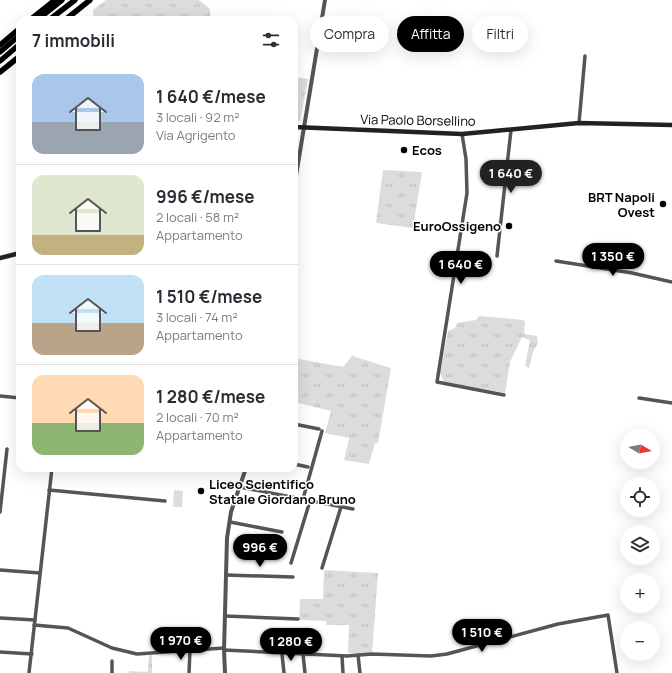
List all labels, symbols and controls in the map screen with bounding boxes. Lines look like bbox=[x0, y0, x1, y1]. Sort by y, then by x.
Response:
chip: Compra bbox=[310, 16, 389, 52]
chip: Affitta bbox=[397, 16, 464, 52]
chip: Filtri bbox=[472, 16, 528, 52]
text: 7 immobili bbox=[32, 29, 115, 52]
icon: filters bbox=[260, 29, 282, 51]
text: 1 640 €/mese bbox=[156, 85, 266, 108]
icon: home bbox=[64, 90, 112, 138]
text: 3 locali · 92 m² bbox=[156, 108, 239, 126]
street label: Via Paolo Borsellino bbox=[360, 110, 476, 130]
text: Via Agrigento bbox=[156, 126, 236, 144]
place label: Ecos bbox=[412, 141, 442, 159]
marker: Ecos bbox=[399, 145, 409, 155]
pin: 1 640 € bbox=[474, 160, 548, 194]
text: 1 640 € bbox=[489, 164, 533, 182]
text: 996 €/mese bbox=[156, 185, 254, 208]
place label: BRT Napoli Ovest bbox=[588, 188, 655, 221]
icon: home bbox=[64, 191, 112, 239]
marker: BRT Napoli Ovest bbox=[658, 199, 668, 209]
text: 2 locali · 58 m² bbox=[156, 208, 239, 226]
place label: EuroOssigeno bbox=[413, 217, 501, 235]
marker: EuroOssigeno bbox=[504, 221, 514, 231]
text: Appartamento bbox=[156, 226, 243, 244]
pin: 1 350 € bbox=[576, 243, 650, 277]
text: 1 350 € bbox=[591, 247, 635, 265]
pin: 1 640 € bbox=[424, 251, 498, 285]
text: 1 640 € bbox=[439, 255, 483, 273]
text: 1 510 €/mese bbox=[156, 285, 262, 308]
icon: home bbox=[64, 291, 112, 339]
text: 3 locali · 74 m² bbox=[156, 308, 238, 326]
text: Appartamento bbox=[156, 326, 243, 344]
text: 1 280 €/mese bbox=[156, 385, 265, 408]
icon: home bbox=[64, 391, 112, 439]
text: 2 locali · 70 m² bbox=[156, 408, 239, 426]
text: Appartamento bbox=[156, 426, 243, 444]
north arrow bbox=[620, 429, 660, 469]
map controls bbox=[620, 429, 660, 661]
place label: Liceo Scientifico Statale Giordano Bruno bbox=[209, 475, 356, 508]
button: locate bbox=[620, 477, 660, 517]
marker: Liceo Scientifico Statale Giordano Bruno bbox=[196, 486, 206, 496]
button: layers bbox=[620, 525, 660, 565]
pin: 996 € bbox=[232, 534, 288, 568]
text: 996 € bbox=[242, 538, 278, 556]
button: + bbox=[620, 573, 660, 613]
pin: 1 510 € bbox=[445, 619, 519, 653]
button: − bbox=[620, 621, 660, 661]
text: 1 510 € bbox=[461, 623, 503, 641]
pin: 1 970 € bbox=[144, 627, 218, 661]
pin: 1 280 € bbox=[254, 628, 328, 662]
text: 1 970 € bbox=[159, 631, 203, 649]
text: 1 280 € bbox=[269, 632, 313, 650]

